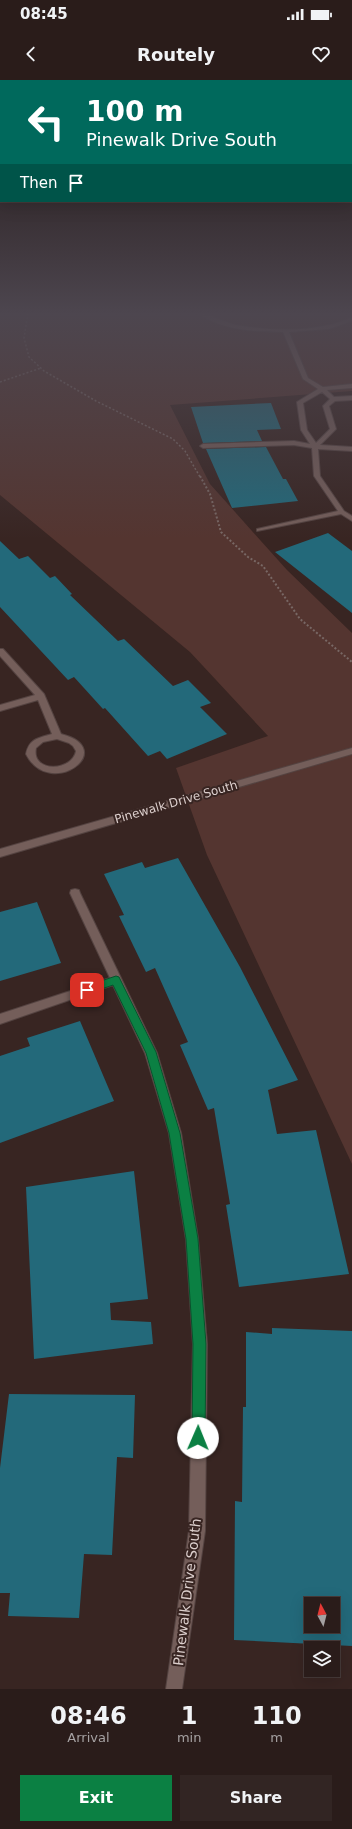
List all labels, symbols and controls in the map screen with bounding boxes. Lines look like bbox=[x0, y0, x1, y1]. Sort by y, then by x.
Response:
text: 08:45 bbox=[20, 5, 68, 23]
icon: back bbox=[20, 43, 42, 65]
icon: heart bbox=[310, 43, 332, 65]
text: Routely bbox=[137, 44, 215, 65]
text: 100 m bbox=[86, 95, 183, 128]
icon: left bbox=[20, 96, 72, 148]
text: Pinewalk Drive South bbox=[86, 129, 277, 150]
icon: arrive bbox=[65, 172, 87, 194]
text: Then bbox=[20, 174, 57, 192]
street label: Pinewalk Drive South bbox=[113, 778, 239, 826]
pin bbox=[70, 973, 104, 1007]
icon: arrive bbox=[76, 979, 98, 1001]
position arrow bbox=[177, 1417, 219, 1459]
street label: Pinewalk Drive South bbox=[170, 1517, 204, 1667]
north arrow bbox=[304, 1597, 340, 1633]
map controls bbox=[304, 1597, 340, 1677]
button: layers bbox=[304, 1641, 340, 1677]
text: 08:46 bbox=[50, 1702, 127, 1730]
text: 1 bbox=[181, 1702, 197, 1730]
text: 110 bbox=[252, 1702, 302, 1730]
text: Arrival bbox=[67, 1730, 110, 1745]
text: min bbox=[177, 1730, 201, 1745]
text: m bbox=[270, 1730, 283, 1745]
button: Exit bbox=[20, 1775, 172, 1821]
button: Share bbox=[180, 1775, 332, 1821]

